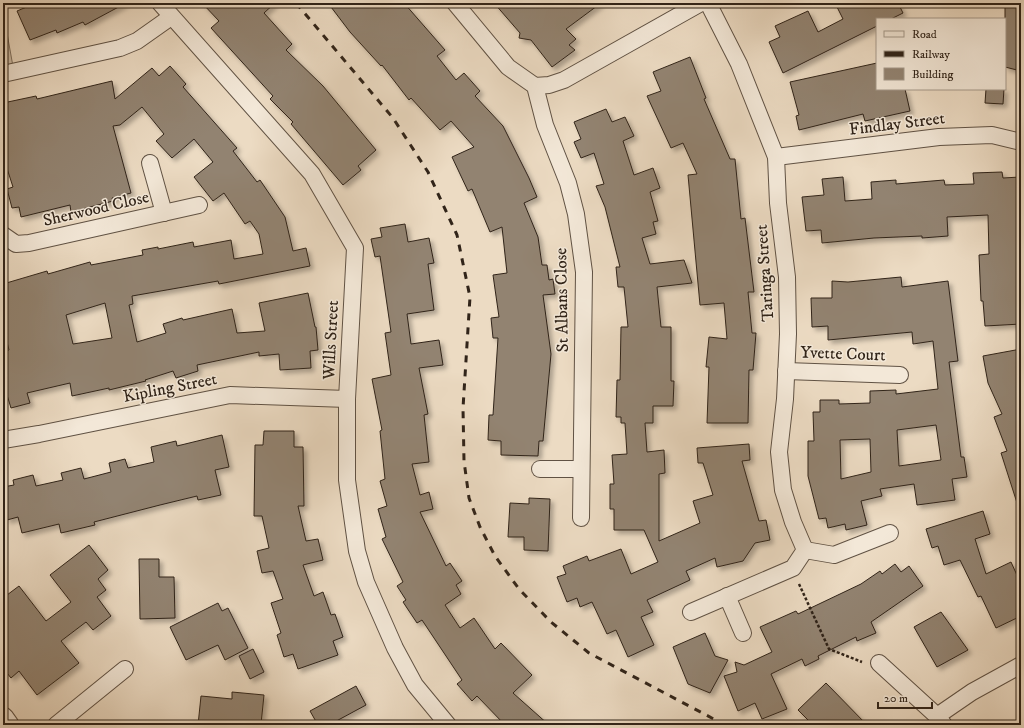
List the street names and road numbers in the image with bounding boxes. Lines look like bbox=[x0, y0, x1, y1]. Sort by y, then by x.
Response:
street label: Findlay Street bbox=[848, 107, 947, 141]
street label: Sherwood Close bbox=[41, 186, 151, 232]
street label: Taringa Street bbox=[751, 223, 779, 322]
street label: St Albans Close bbox=[550, 247, 574, 353]
street label: Wills Street bbox=[318, 299, 344, 381]
street label: Yvette Court bbox=[800, 342, 887, 367]
street label: Kipling Street bbox=[121, 368, 219, 408]

